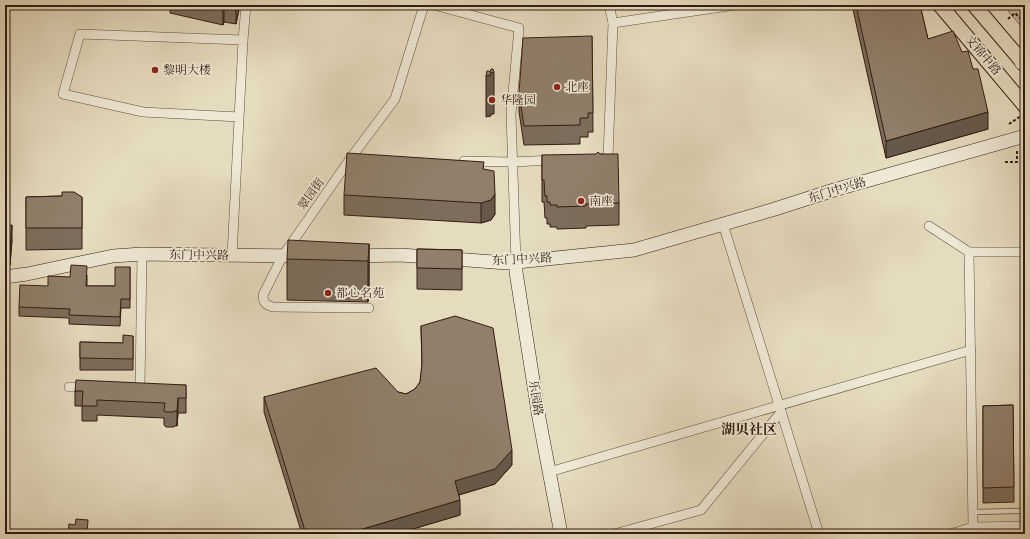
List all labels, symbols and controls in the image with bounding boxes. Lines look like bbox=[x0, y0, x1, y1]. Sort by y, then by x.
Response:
street label: 文锦中路 bbox=[961, 31, 1005, 79]
place label: 黎明大楼 bbox=[163, 62, 211, 78]
marker: 黎明大楼 bbox=[150, 65, 160, 75]
place label: 北座 bbox=[565, 79, 589, 95]
marker: 北座 bbox=[552, 82, 562, 92]
place label: 华隆园 bbox=[500, 92, 536, 108]
marker: 华隆园 bbox=[487, 95, 497, 105]
street label: 翠园街 bbox=[294, 174, 328, 213]
street label: 东门中兴路 bbox=[806, 174, 868, 206]
place label: 南座 bbox=[589, 193, 613, 209]
marker: 南座 bbox=[576, 196, 586, 206]
street label: 东门中兴路 bbox=[169, 246, 229, 264]
street label: 东门中兴路 bbox=[492, 249, 552, 269]
place label: 都心名苑 bbox=[336, 285, 384, 301]
marker: 都心名苑 bbox=[323, 288, 333, 298]
street label: 乐园路 bbox=[525, 379, 547, 417]
district label: 湖贝社区 bbox=[721, 420, 777, 439]

